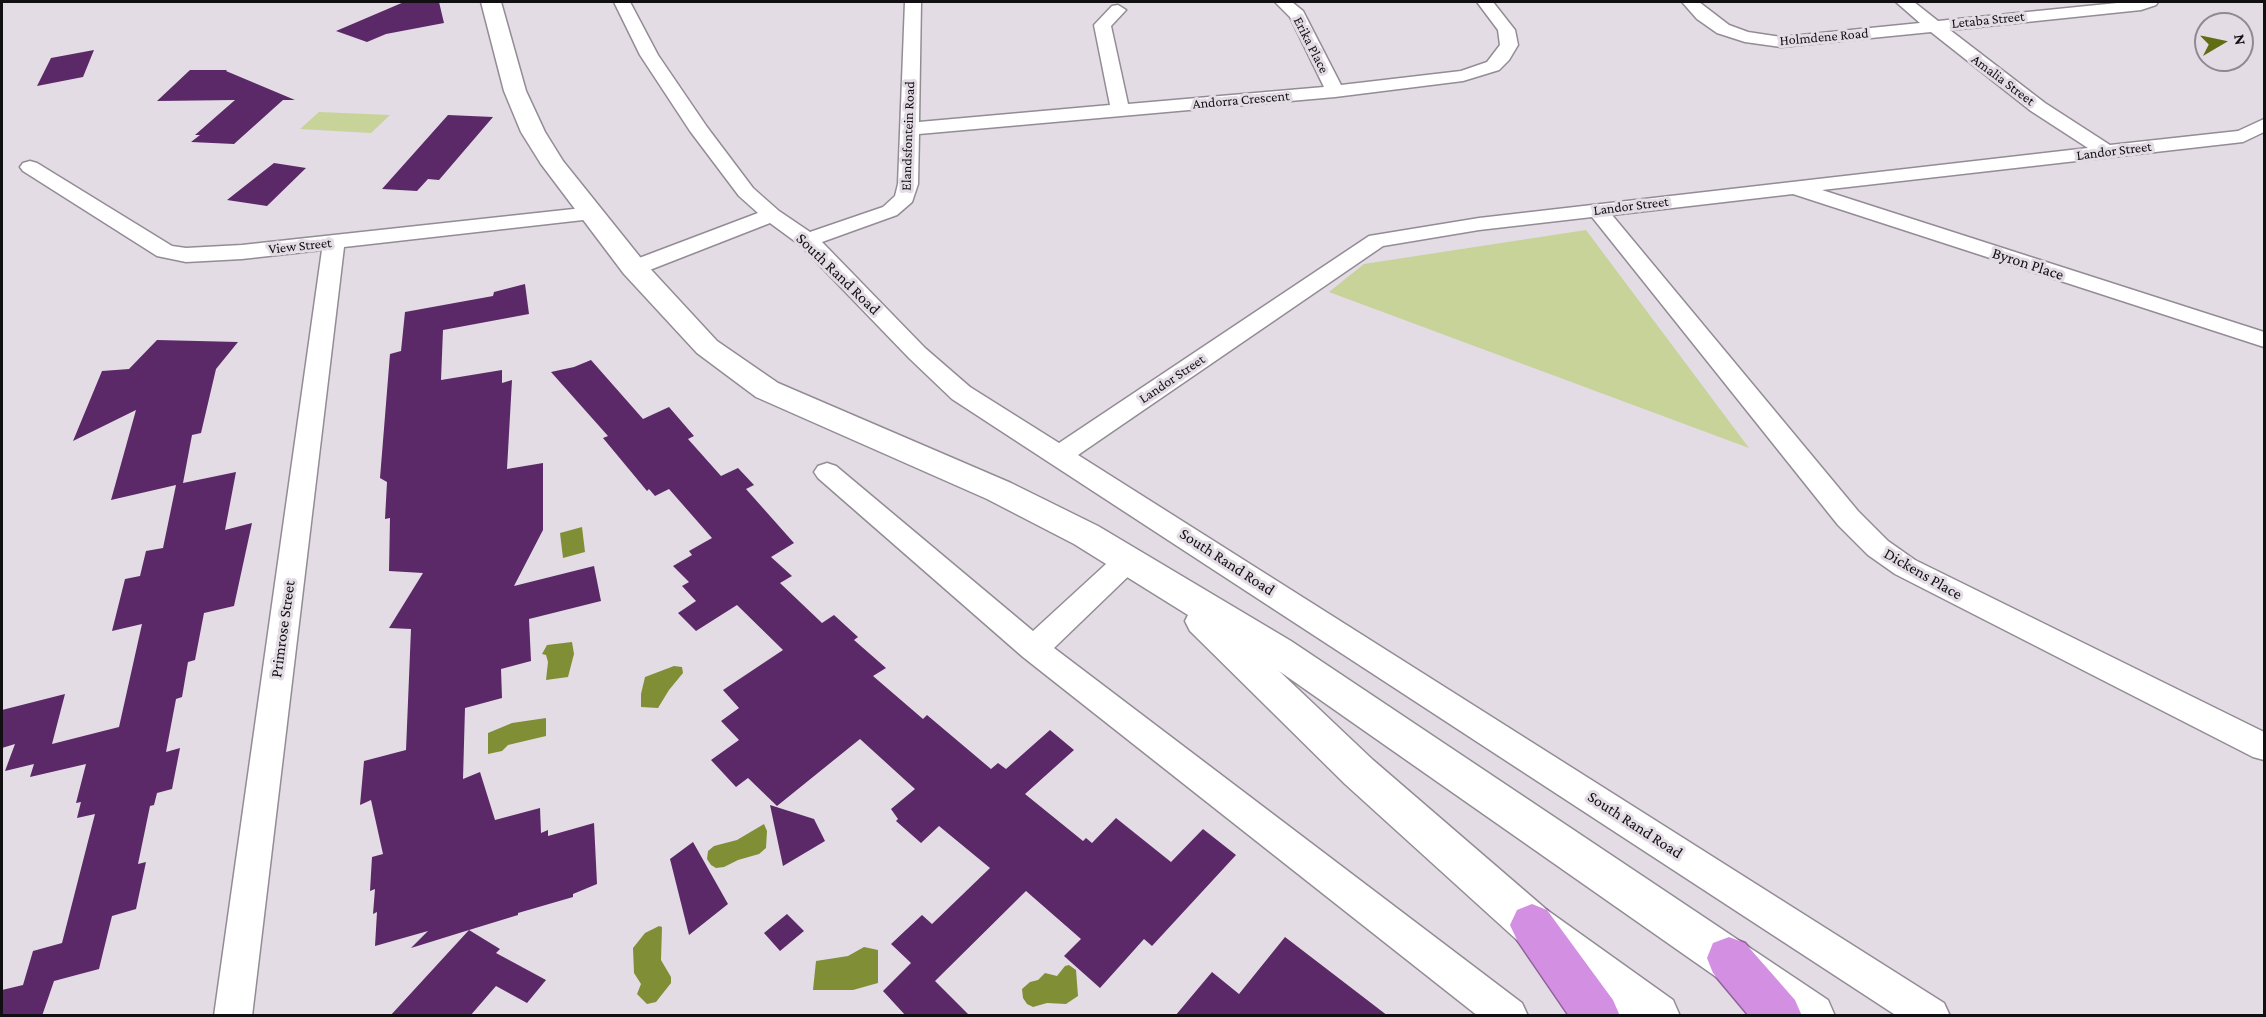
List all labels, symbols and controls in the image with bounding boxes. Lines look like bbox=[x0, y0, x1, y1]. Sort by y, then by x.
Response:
street label: Letaba Street bbox=[1951, 8, 2025, 32]
north arrow bbox=[2194, 12, 2254, 72]
street label: Erika Place bbox=[1290, 14, 1332, 76]
street label: Holmdene Road bbox=[1779, 25, 1869, 49]
text: N bbox=[2231, 33, 2250, 46]
street label: Amalia Street bbox=[1968, 51, 2038, 109]
street label: Elandsfontein Road bbox=[898, 81, 918, 191]
street label: Andorra Crescent bbox=[1192, 87, 1290, 113]
street label: Landor Street bbox=[2075, 138, 2153, 164]
street label: Landor Street bbox=[1592, 193, 1670, 219]
street label: South Rand Road bbox=[792, 229, 884, 319]
street label: View Street bbox=[268, 234, 332, 258]
street label: Byron Place bbox=[1990, 243, 2066, 285]
street label: Landor Street bbox=[1136, 351, 1208, 407]
street label: South Rand Road bbox=[1176, 524, 1278, 600]
street label: Dickens Place bbox=[1880, 544, 1966, 604]
street label: Primrose Street bbox=[267, 579, 299, 679]
street label: South Rand Road bbox=[1584, 787, 1686, 863]

